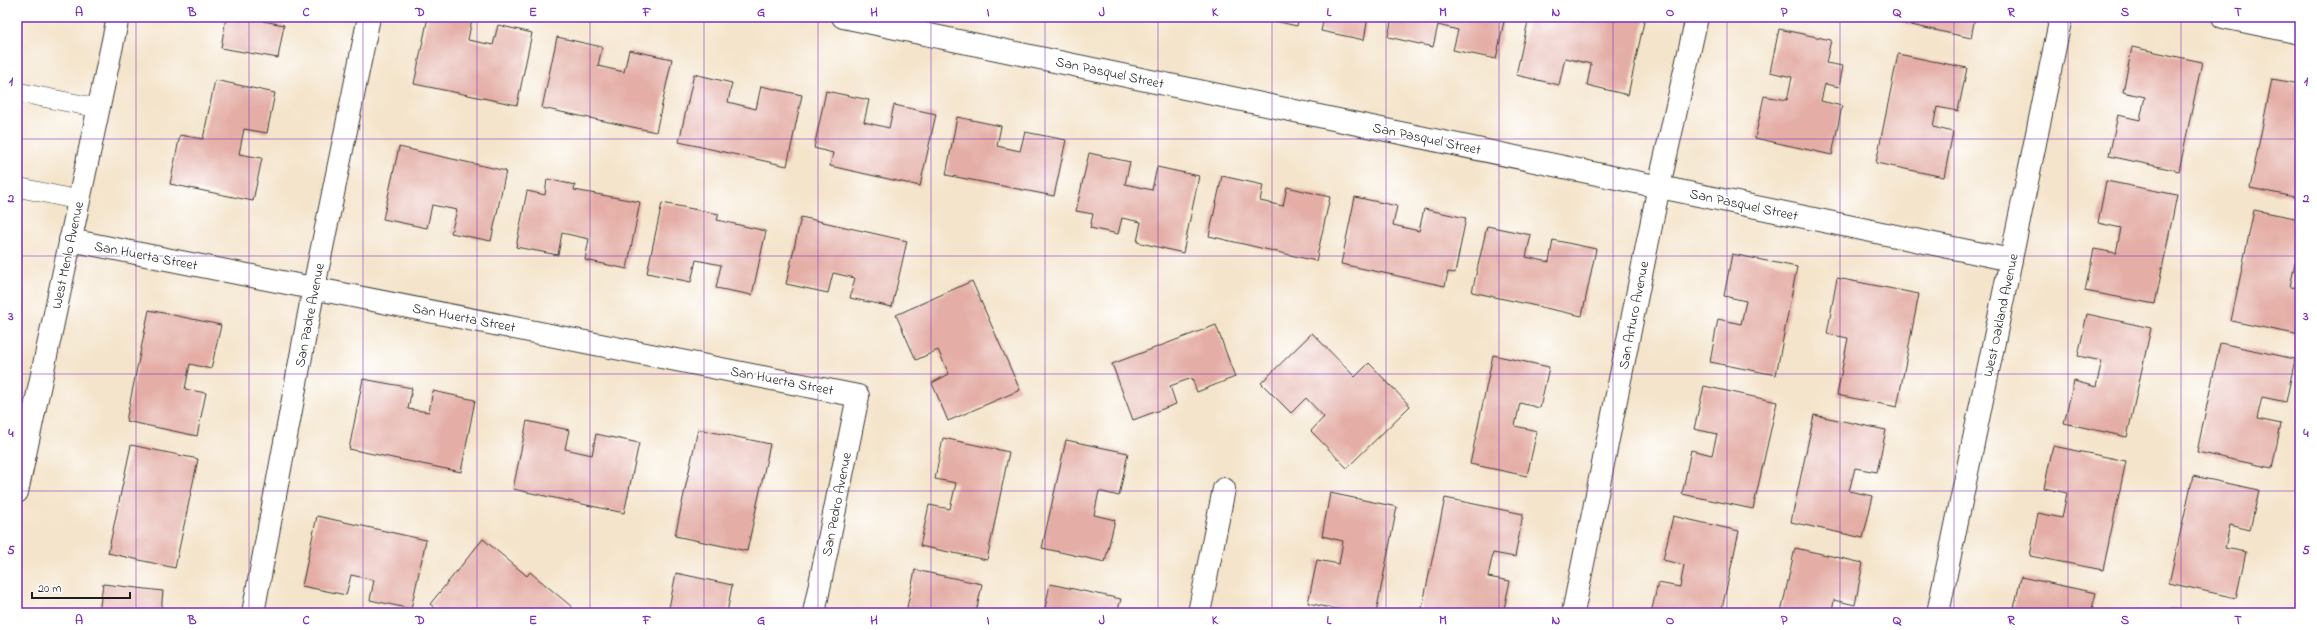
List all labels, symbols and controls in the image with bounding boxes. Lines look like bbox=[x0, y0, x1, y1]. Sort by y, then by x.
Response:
text: A bbox=[75, 3, 83, 22]
text: B bbox=[187, 3, 197, 22]
text: C bbox=[302, 3, 310, 22]
text: D bbox=[414, 3, 425, 22]
text: E bbox=[529, 3, 537, 22]
text: F bbox=[642, 3, 652, 22]
text: G bbox=[757, 3, 765, 22]
text: H bbox=[870, 3, 878, 22]
text: I bbox=[986, 3, 990, 22]
text: J bbox=[1099, 3, 1105, 22]
text: K bbox=[1212, 3, 1219, 22]
text: L bbox=[1327, 3, 1333, 22]
text: M bbox=[1439, 3, 1447, 22]
text: N bbox=[1552, 3, 1561, 22]
text: O bbox=[1666, 3, 1675, 22]
text: P bbox=[1781, 3, 1788, 22]
text: Q bbox=[1893, 3, 1902, 22]
text: R bbox=[2006, 3, 2015, 22]
text: S bbox=[2121, 3, 2130, 22]
text: T bbox=[2234, 3, 2242, 22]
street label: San Pasquel Street bbox=[1054, 52, 1166, 95]
text: 1 bbox=[9, 72, 14, 91]
text: 1 bbox=[2304, 72, 2309, 91]
street label: San Pasquel Street bbox=[1371, 118, 1483, 161]
street label: San Pasquel Street bbox=[1688, 184, 1800, 227]
text: 2 bbox=[7, 189, 15, 208]
text: 2 bbox=[2302, 189, 2310, 208]
street label: West Menlo Avenue bbox=[47, 199, 90, 311]
street label: San Huerta Street bbox=[92, 236, 199, 277]
street label: West Oakland Avenue bbox=[1978, 251, 2025, 379]
street label: San Arturo Avenue bbox=[1614, 259, 1655, 371]
street label: San Padre Avenue bbox=[290, 261, 331, 369]
street label: San Huerta Street bbox=[410, 298, 517, 339]
text: 3 bbox=[7, 307, 14, 326]
text: 3 bbox=[2302, 307, 2309, 326]
street label: San Huerta Street bbox=[728, 361, 835, 402]
text: 4 bbox=[7, 424, 14, 443]
text: 4 bbox=[2302, 424, 2309, 443]
street label: San Pedro Avenue bbox=[817, 450, 858, 558]
text: 5 bbox=[7, 541, 15, 560]
text: 5 bbox=[2302, 541, 2310, 560]
scale bar bbox=[32, 574, 130, 600]
text: 20 m bbox=[38, 580, 61, 598]
text: A bbox=[75, 611, 83, 630]
text: B bbox=[187, 611, 197, 630]
text: C bbox=[302, 611, 310, 630]
text: D bbox=[414, 611, 425, 630]
text: E bbox=[529, 611, 537, 630]
text: F bbox=[642, 611, 652, 630]
text: G bbox=[757, 611, 765, 630]
text: H bbox=[870, 611, 878, 630]
text: I bbox=[986, 611, 990, 630]
text: J bbox=[1099, 611, 1105, 630]
text: K bbox=[1212, 611, 1219, 630]
text: L bbox=[1327, 611, 1333, 630]
text: M bbox=[1439, 611, 1447, 630]
text: N bbox=[1552, 611, 1561, 630]
text: O bbox=[1666, 611, 1675, 630]
text: P bbox=[1781, 611, 1788, 630]
text: Q bbox=[1893, 611, 1902, 630]
text: R bbox=[2006, 611, 2015, 630]
text: S bbox=[2121, 611, 2130, 630]
text: T bbox=[2234, 611, 2242, 630]

